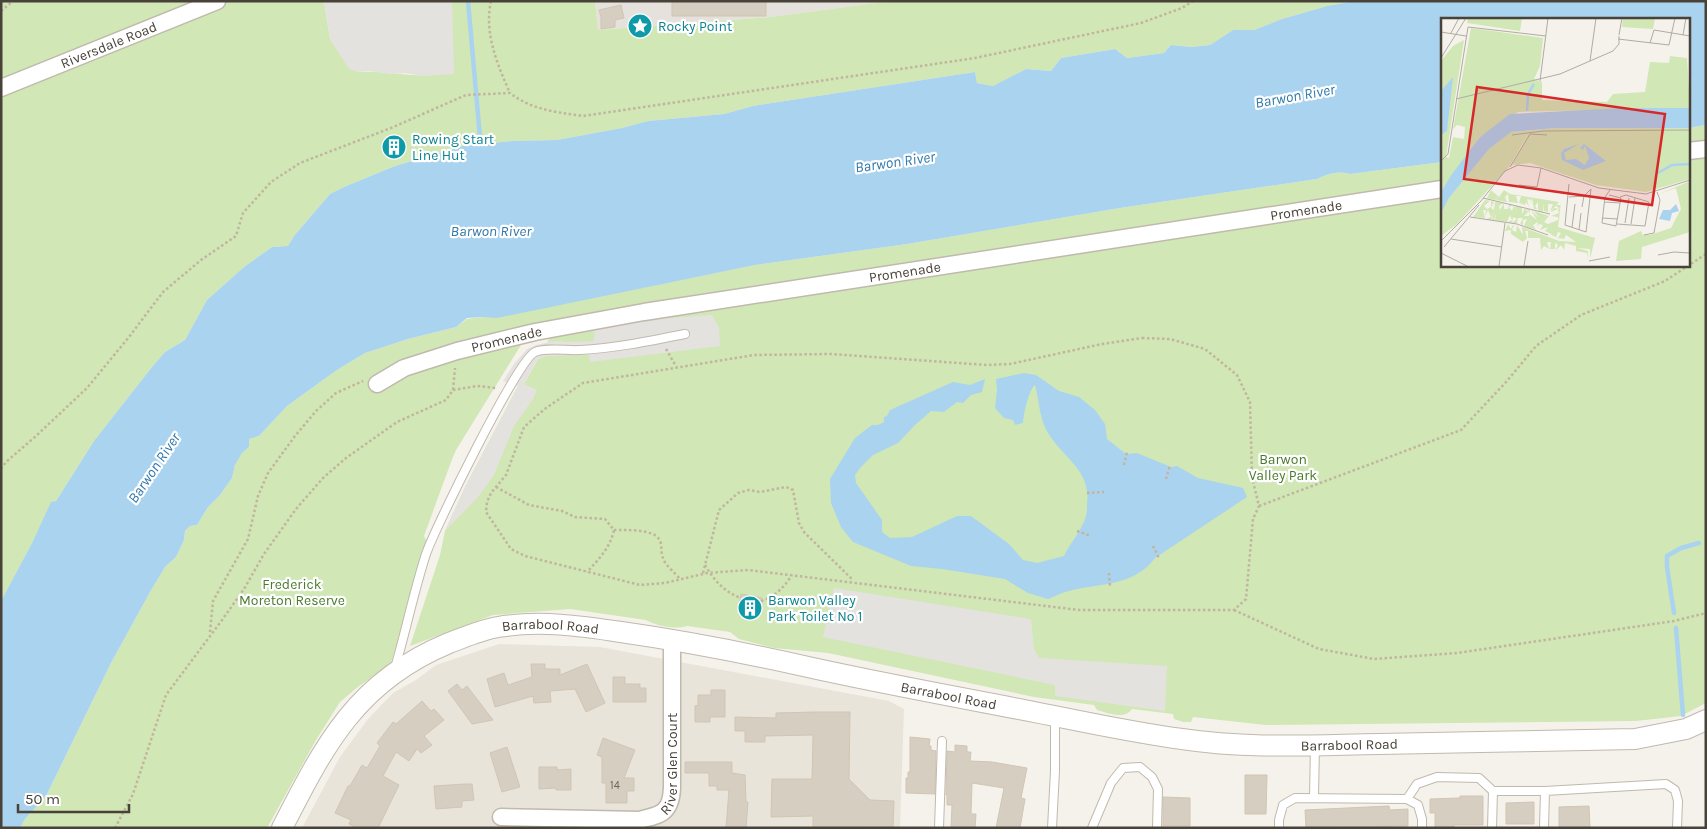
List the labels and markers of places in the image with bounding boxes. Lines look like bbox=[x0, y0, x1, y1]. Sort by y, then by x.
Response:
place icon: Rocky Point bbox=[627, 13, 653, 39]
place label: Rocky Point bbox=[658, 18, 732, 35]
place label: Rowing Start Line Hut bbox=[412, 131, 494, 164]
building icon: Rowing Start Line Hut bbox=[381, 134, 407, 160]
place label: Barwon Valley Park Toilet No 1 bbox=[768, 592, 862, 625]
building icon: Barwon Valley Park Toilet No 1 bbox=[737, 595, 763, 621]

